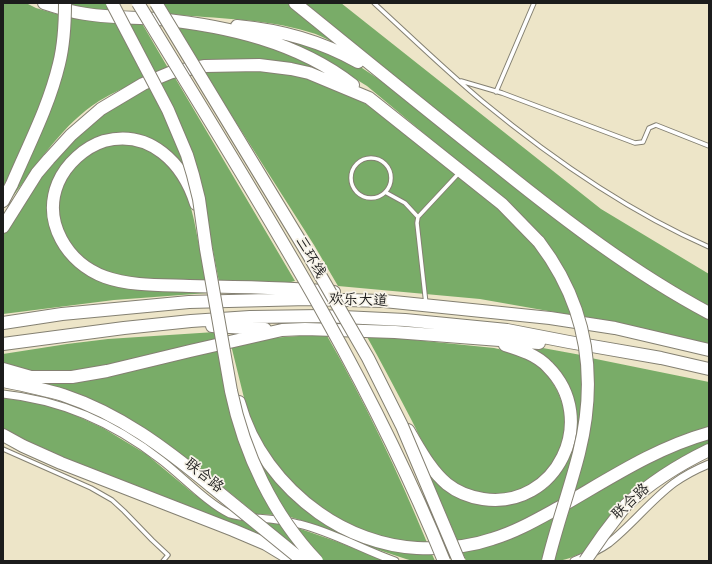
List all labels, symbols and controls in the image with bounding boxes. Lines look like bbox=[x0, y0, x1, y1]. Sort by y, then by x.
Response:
street label: 三环线 bbox=[290, 234, 328, 282]
street label: 欢乐大道 bbox=[328, 292, 388, 312]
street label: 联合路 bbox=[180, 456, 226, 498]
street label: 联合路 bbox=[609, 481, 655, 525]

